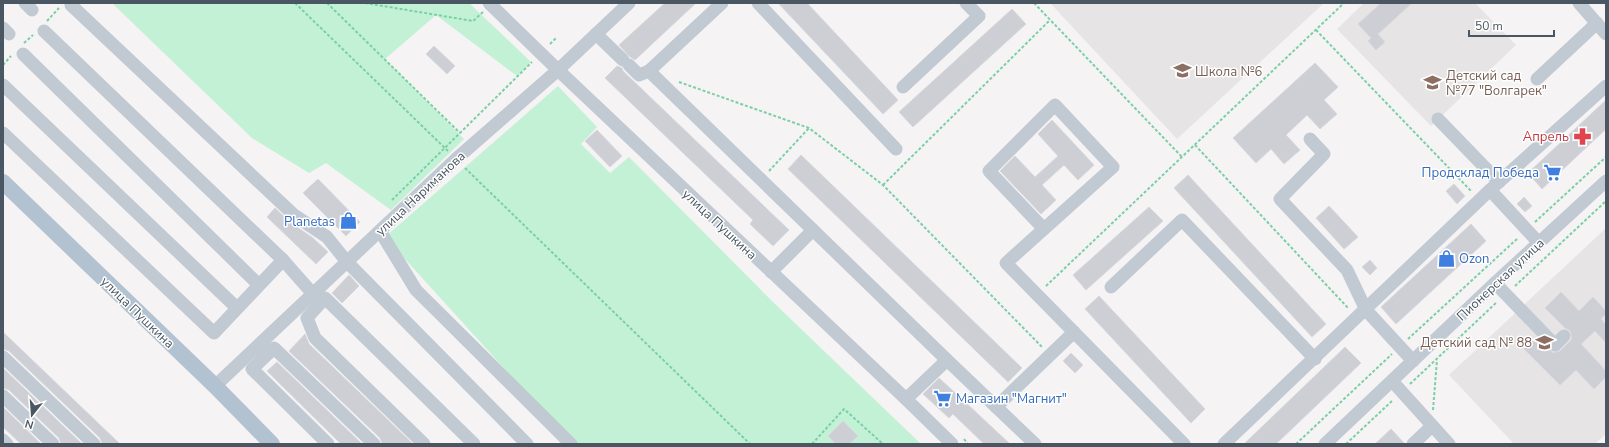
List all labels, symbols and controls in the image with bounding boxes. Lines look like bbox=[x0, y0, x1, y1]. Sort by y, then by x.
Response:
scale bar bbox=[1469, 12, 1554, 38]
text: 50 m bbox=[1475, 18, 1503, 34]
school or university icon: Школа №6 bbox=[1172, 61, 1192, 81]
place label: Школа №6 bbox=[1195, 63, 1263, 81]
place label: Детский сад №77 "Волгарек" bbox=[1446, 67, 1547, 100]
school or university icon: Детский сад №77 "Волгарек" bbox=[1423, 72, 1443, 92]
pharmacy icon: Апрель bbox=[1572, 126, 1592, 146]
place label: Апрель bbox=[1523, 128, 1569, 146]
street label: улица Нариманова bbox=[372, 147, 469, 240]
supermarket icon: Продсклад Победа bbox=[1542, 162, 1562, 182]
place label: Продсклад Победа bbox=[1422, 164, 1539, 182]
street label: улица Пушкина bbox=[678, 186, 760, 264]
shop icon: Planetas bbox=[338, 211, 358, 231]
place label: Planetas bbox=[284, 213, 335, 231]
street label: Пионерская улица bbox=[1453, 234, 1548, 325]
shop icon: Ozon bbox=[1436, 248, 1456, 268]
place label: Ozon bbox=[1459, 250, 1489, 268]
street label: улица Пушкина bbox=[97, 273, 178, 352]
school or university icon: Детский сад № 88 bbox=[1535, 332, 1555, 352]
place label: Детский сад № 88 bbox=[1420, 334, 1532, 352]
supermarket icon: Магазин "Магнит" bbox=[933, 388, 953, 408]
place label: Магазин "Магнит" bbox=[956, 390, 1067, 408]
north arrow bbox=[12, 395, 52, 435]
text: N bbox=[23, 416, 35, 432]

